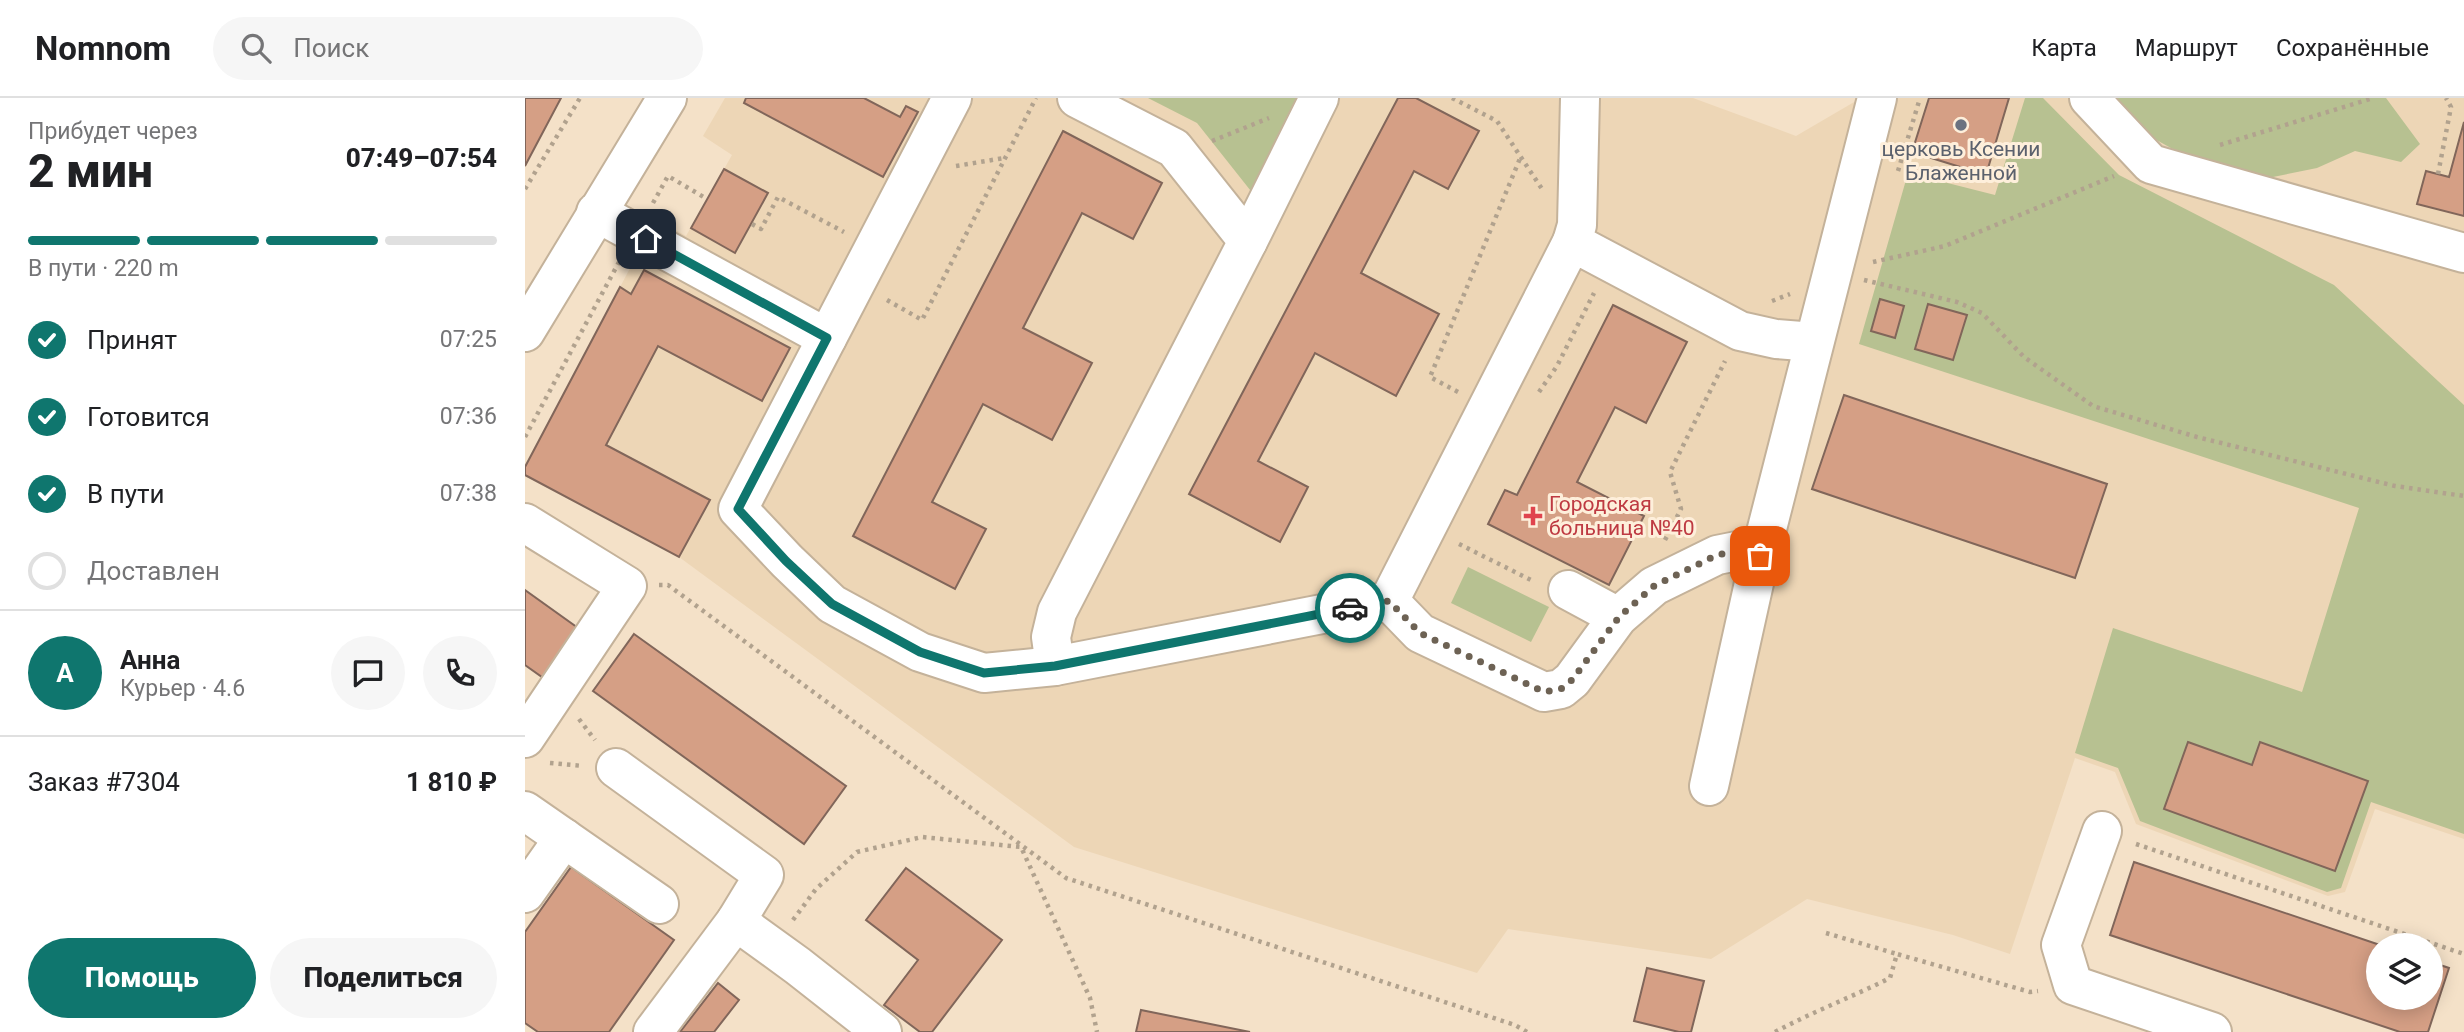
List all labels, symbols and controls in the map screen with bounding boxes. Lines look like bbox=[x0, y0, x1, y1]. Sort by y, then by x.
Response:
search box bbox=[213, 17, 703, 80]
text: Nomnom bbox=[35, 29, 171, 68]
icon: search bbox=[237, 29, 275, 67]
text: Поиск bbox=[293, 33, 369, 63]
text: Карта bbox=[2031, 34, 2097, 62]
text: Маршрут bbox=[2135, 34, 2238, 62]
text: Сохранённые bbox=[2276, 34, 2429, 62]
marker: церковь Ксении Блаженной bbox=[1953, 117, 1969, 133]
text: Прибудет через bbox=[28, 118, 198, 145]
place label: церковь Ксении Блаженной bbox=[1882, 137, 2040, 185]
text: 07:49–07:54 bbox=[346, 143, 497, 173]
text: 2 мин bbox=[28, 144, 153, 198]
pin bbox=[616, 209, 676, 269]
icon: home bbox=[627, 220, 665, 258]
text: В пути · 220 m bbox=[28, 255, 179, 282]
icon: check bbox=[28, 321, 66, 359]
text: Принят bbox=[87, 325, 177, 355]
text: 07:25 bbox=[440, 326, 497, 353]
icon: check bbox=[28, 398, 66, 436]
text: Готовится bbox=[87, 402, 210, 432]
text: 07:36 bbox=[440, 403, 497, 430]
icon: check bbox=[28, 475, 66, 513]
text: В пути bbox=[87, 479, 164, 509]
text: 07:38 bbox=[440, 480, 497, 507]
place label: Городская больница №40 bbox=[1549, 492, 1694, 540]
marker: Городская больница №40 bbox=[1523, 506, 1543, 526]
pin bbox=[1730, 526, 1790, 586]
icon: bag bbox=[1741, 537, 1779, 575]
text: Доставлен bbox=[87, 556, 220, 586]
courier bbox=[1315, 573, 1385, 643]
icon: car bbox=[1331, 589, 1369, 627]
button: chat bbox=[331, 636, 405, 710]
button: phone bbox=[423, 636, 497, 710]
text: Анна bbox=[120, 645, 180, 675]
text: А bbox=[56, 658, 74, 688]
text: Курьер · 4.6 bbox=[120, 675, 245, 702]
text: Заказ #7304 bbox=[28, 767, 180, 797]
text: 1 810 ₽ bbox=[406, 767, 497, 797]
map controls bbox=[2366, 933, 2443, 1010]
button: layers bbox=[2366, 933, 2443, 1010]
button: Помощь bbox=[28, 938, 256, 1018]
button: Поделиться bbox=[270, 938, 497, 1018]

